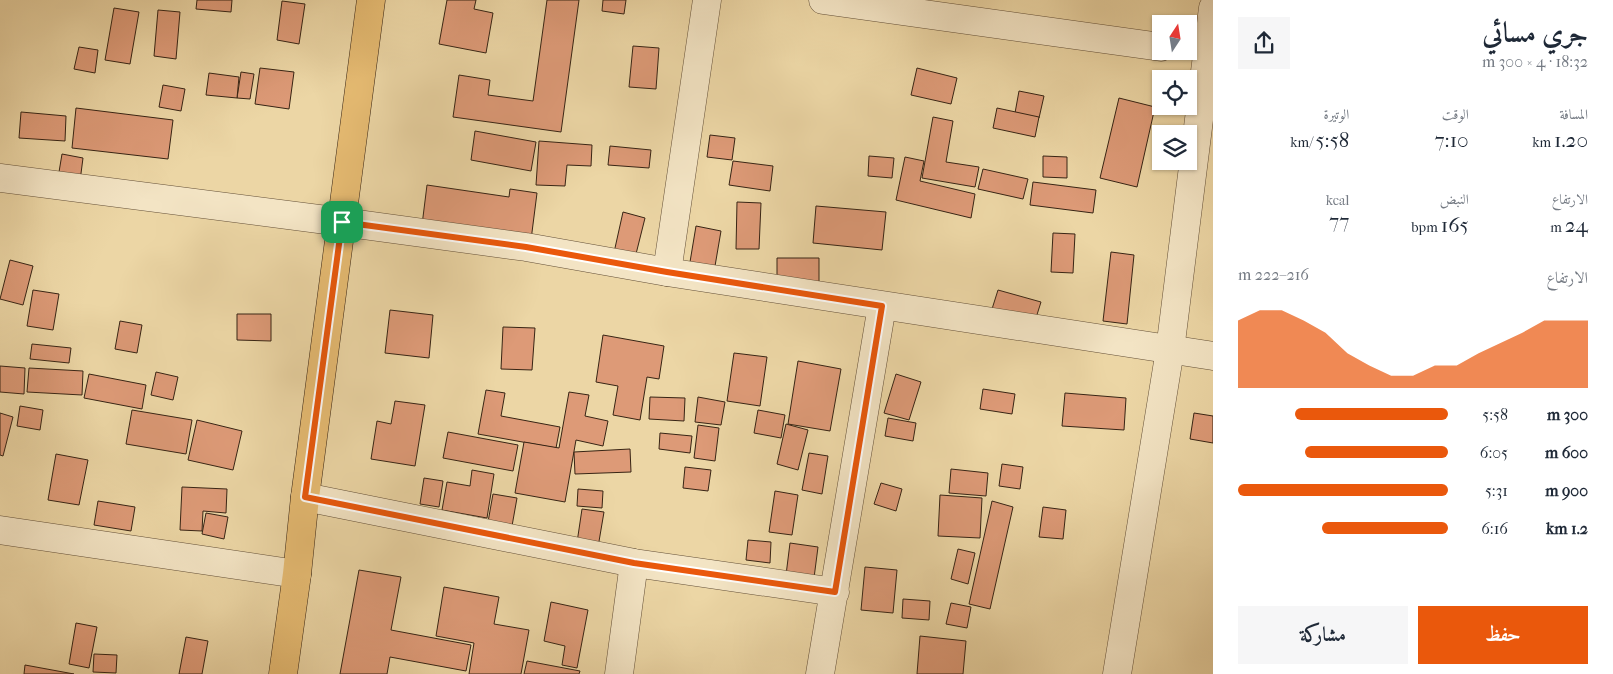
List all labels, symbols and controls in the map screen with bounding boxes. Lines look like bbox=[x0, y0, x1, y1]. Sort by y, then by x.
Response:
north arrow bbox=[1152, 15, 1198, 60]
map controls bbox=[1152, 15, 1197, 170]
text: جري مسائي bbox=[1482, 16, 1588, 49]
button: share bbox=[1238, 17, 1290, 69]
text: 18:32 · 4 × 300 m bbox=[1482, 52, 1588, 71]
button: locate bbox=[1152, 70, 1197, 115]
text: الوتيرة bbox=[1324, 106, 1349, 123]
text: الوقت bbox=[1442, 106, 1469, 123]
text: المسافة bbox=[1559, 106, 1588, 123]
button: layers bbox=[1152, 125, 1197, 170]
text: 5:58 bbox=[1316, 128, 1349, 152]
text: 7:10 bbox=[1434, 128, 1469, 152]
text: 1.20 bbox=[1554, 128, 1588, 152]
text: /km bbox=[1290, 134, 1316, 151]
text: km bbox=[1532, 134, 1554, 151]
text: النبض bbox=[1440, 191, 1469, 208]
text: الارتفاع bbox=[1552, 191, 1588, 208]
text: kcal bbox=[1326, 192, 1349, 209]
pin bbox=[321, 201, 363, 243]
icon: arrive bbox=[328, 208, 356, 236]
text: 77 bbox=[1329, 209, 1349, 233]
text: 165 bbox=[1441, 213, 1469, 237]
text: 24 bbox=[1565, 213, 1588, 237]
text: bpm bbox=[1411, 219, 1441, 236]
text: m bbox=[1550, 219, 1565, 236]
text: 216–222 m bbox=[1238, 265, 1309, 284]
text: الارتفاع bbox=[1546, 268, 1588, 287]
text: 5:58 bbox=[1482, 405, 1508, 424]
text: 300 m bbox=[1547, 405, 1588, 424]
text: 6:05 bbox=[1480, 443, 1508, 462]
text: 600 m bbox=[1545, 443, 1588, 462]
text: 5:31 bbox=[1485, 481, 1508, 500]
text: 900 m bbox=[1545, 481, 1588, 500]
text: 6:16 bbox=[1481, 519, 1508, 538]
text: 1.2 km bbox=[1546, 519, 1588, 538]
button: مشاركة bbox=[1238, 606, 1408, 664]
button: حفظ bbox=[1418, 606, 1588, 664]

